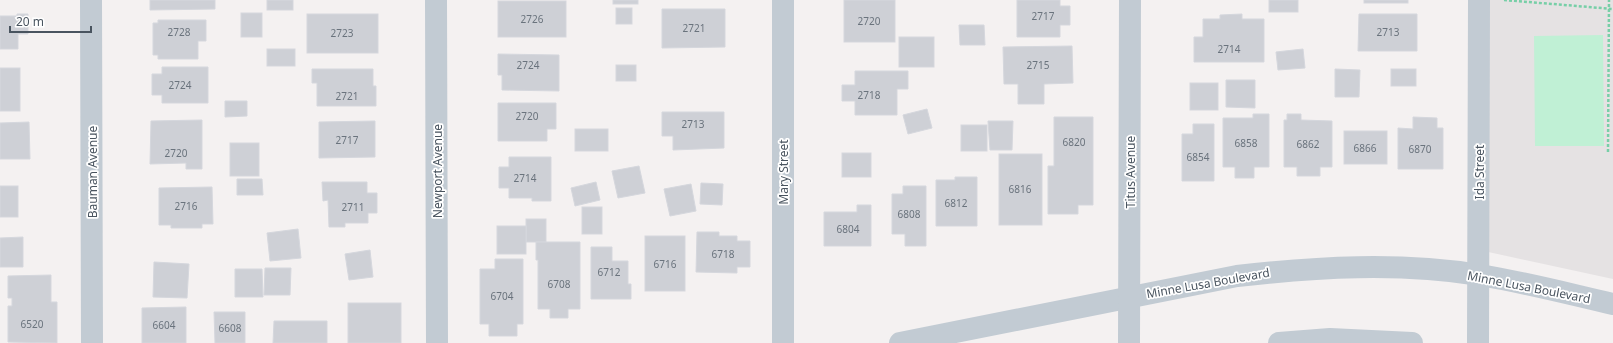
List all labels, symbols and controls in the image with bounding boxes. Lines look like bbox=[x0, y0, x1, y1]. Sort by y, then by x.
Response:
scale bar bbox=[10, 8, 91, 34]
house number: 2717 bbox=[1032, 9, 1055, 23]
house number: 2726 bbox=[521, 12, 544, 26]
text: 20 m bbox=[16, 13, 44, 30]
house number: 2720 bbox=[858, 14, 881, 28]
house number: 2721 bbox=[683, 21, 705, 35]
house number: 2728 bbox=[168, 25, 191, 39]
house number: 2713 bbox=[1377, 25, 1400, 39]
house number: 2723 bbox=[331, 26, 354, 40]
house number: 2714 bbox=[1218, 42, 1241, 56]
house number: 2724 bbox=[517, 58, 540, 72]
house number: 2715 bbox=[1027, 58, 1050, 72]
house number: 2724 bbox=[169, 78, 192, 92]
house number: 2718 bbox=[858, 88, 881, 102]
house number: 2721 bbox=[336, 89, 358, 103]
house number: 2720 bbox=[516, 109, 539, 123]
house number: 2713 bbox=[682, 117, 705, 131]
street label: Newport Avenue bbox=[429, 124, 446, 218]
street label: Bauman Avenue bbox=[84, 125, 101, 218]
house number: 2717 bbox=[336, 133, 359, 147]
house number: 6820 bbox=[1063, 135, 1086, 149]
street label: Titus Avenue bbox=[1122, 136, 1139, 208]
house number: 6858 bbox=[1235, 136, 1258, 150]
house number: 6862 bbox=[1297, 137, 1320, 151]
street label: Mary Street bbox=[775, 139, 792, 205]
house number: 6866 bbox=[1354, 141, 1377, 155]
house number: 6870 bbox=[1409, 142, 1432, 156]
street label: Ida Street bbox=[1471, 144, 1488, 199]
house number: 2720 bbox=[165, 146, 188, 160]
house number: 6854 bbox=[1187, 150, 1210, 164]
house number: 2714 bbox=[514, 171, 537, 185]
house number: 6816 bbox=[1009, 182, 1032, 196]
house number: 6812 bbox=[945, 196, 968, 210]
house number: 2716 bbox=[175, 199, 198, 213]
house number: 2711 bbox=[342, 200, 364, 214]
house number: 6808 bbox=[898, 207, 921, 221]
house number: 6804 bbox=[837, 222, 860, 236]
house number: 6718 bbox=[712, 247, 735, 261]
house number: 6716 bbox=[654, 257, 677, 271]
street label: Minne Lusa Boulevard bbox=[1145, 264, 1271, 302]
house number: 6712 bbox=[598, 265, 621, 279]
street label: Minne Lusa Boulevard bbox=[1466, 267, 1592, 307]
house number: 6708 bbox=[548, 277, 571, 291]
house number: 6704 bbox=[491, 289, 514, 303]
house number: 6520 bbox=[21, 317, 44, 331]
house number: 6604 bbox=[153, 318, 176, 332]
house number: 6608 bbox=[219, 321, 242, 335]

